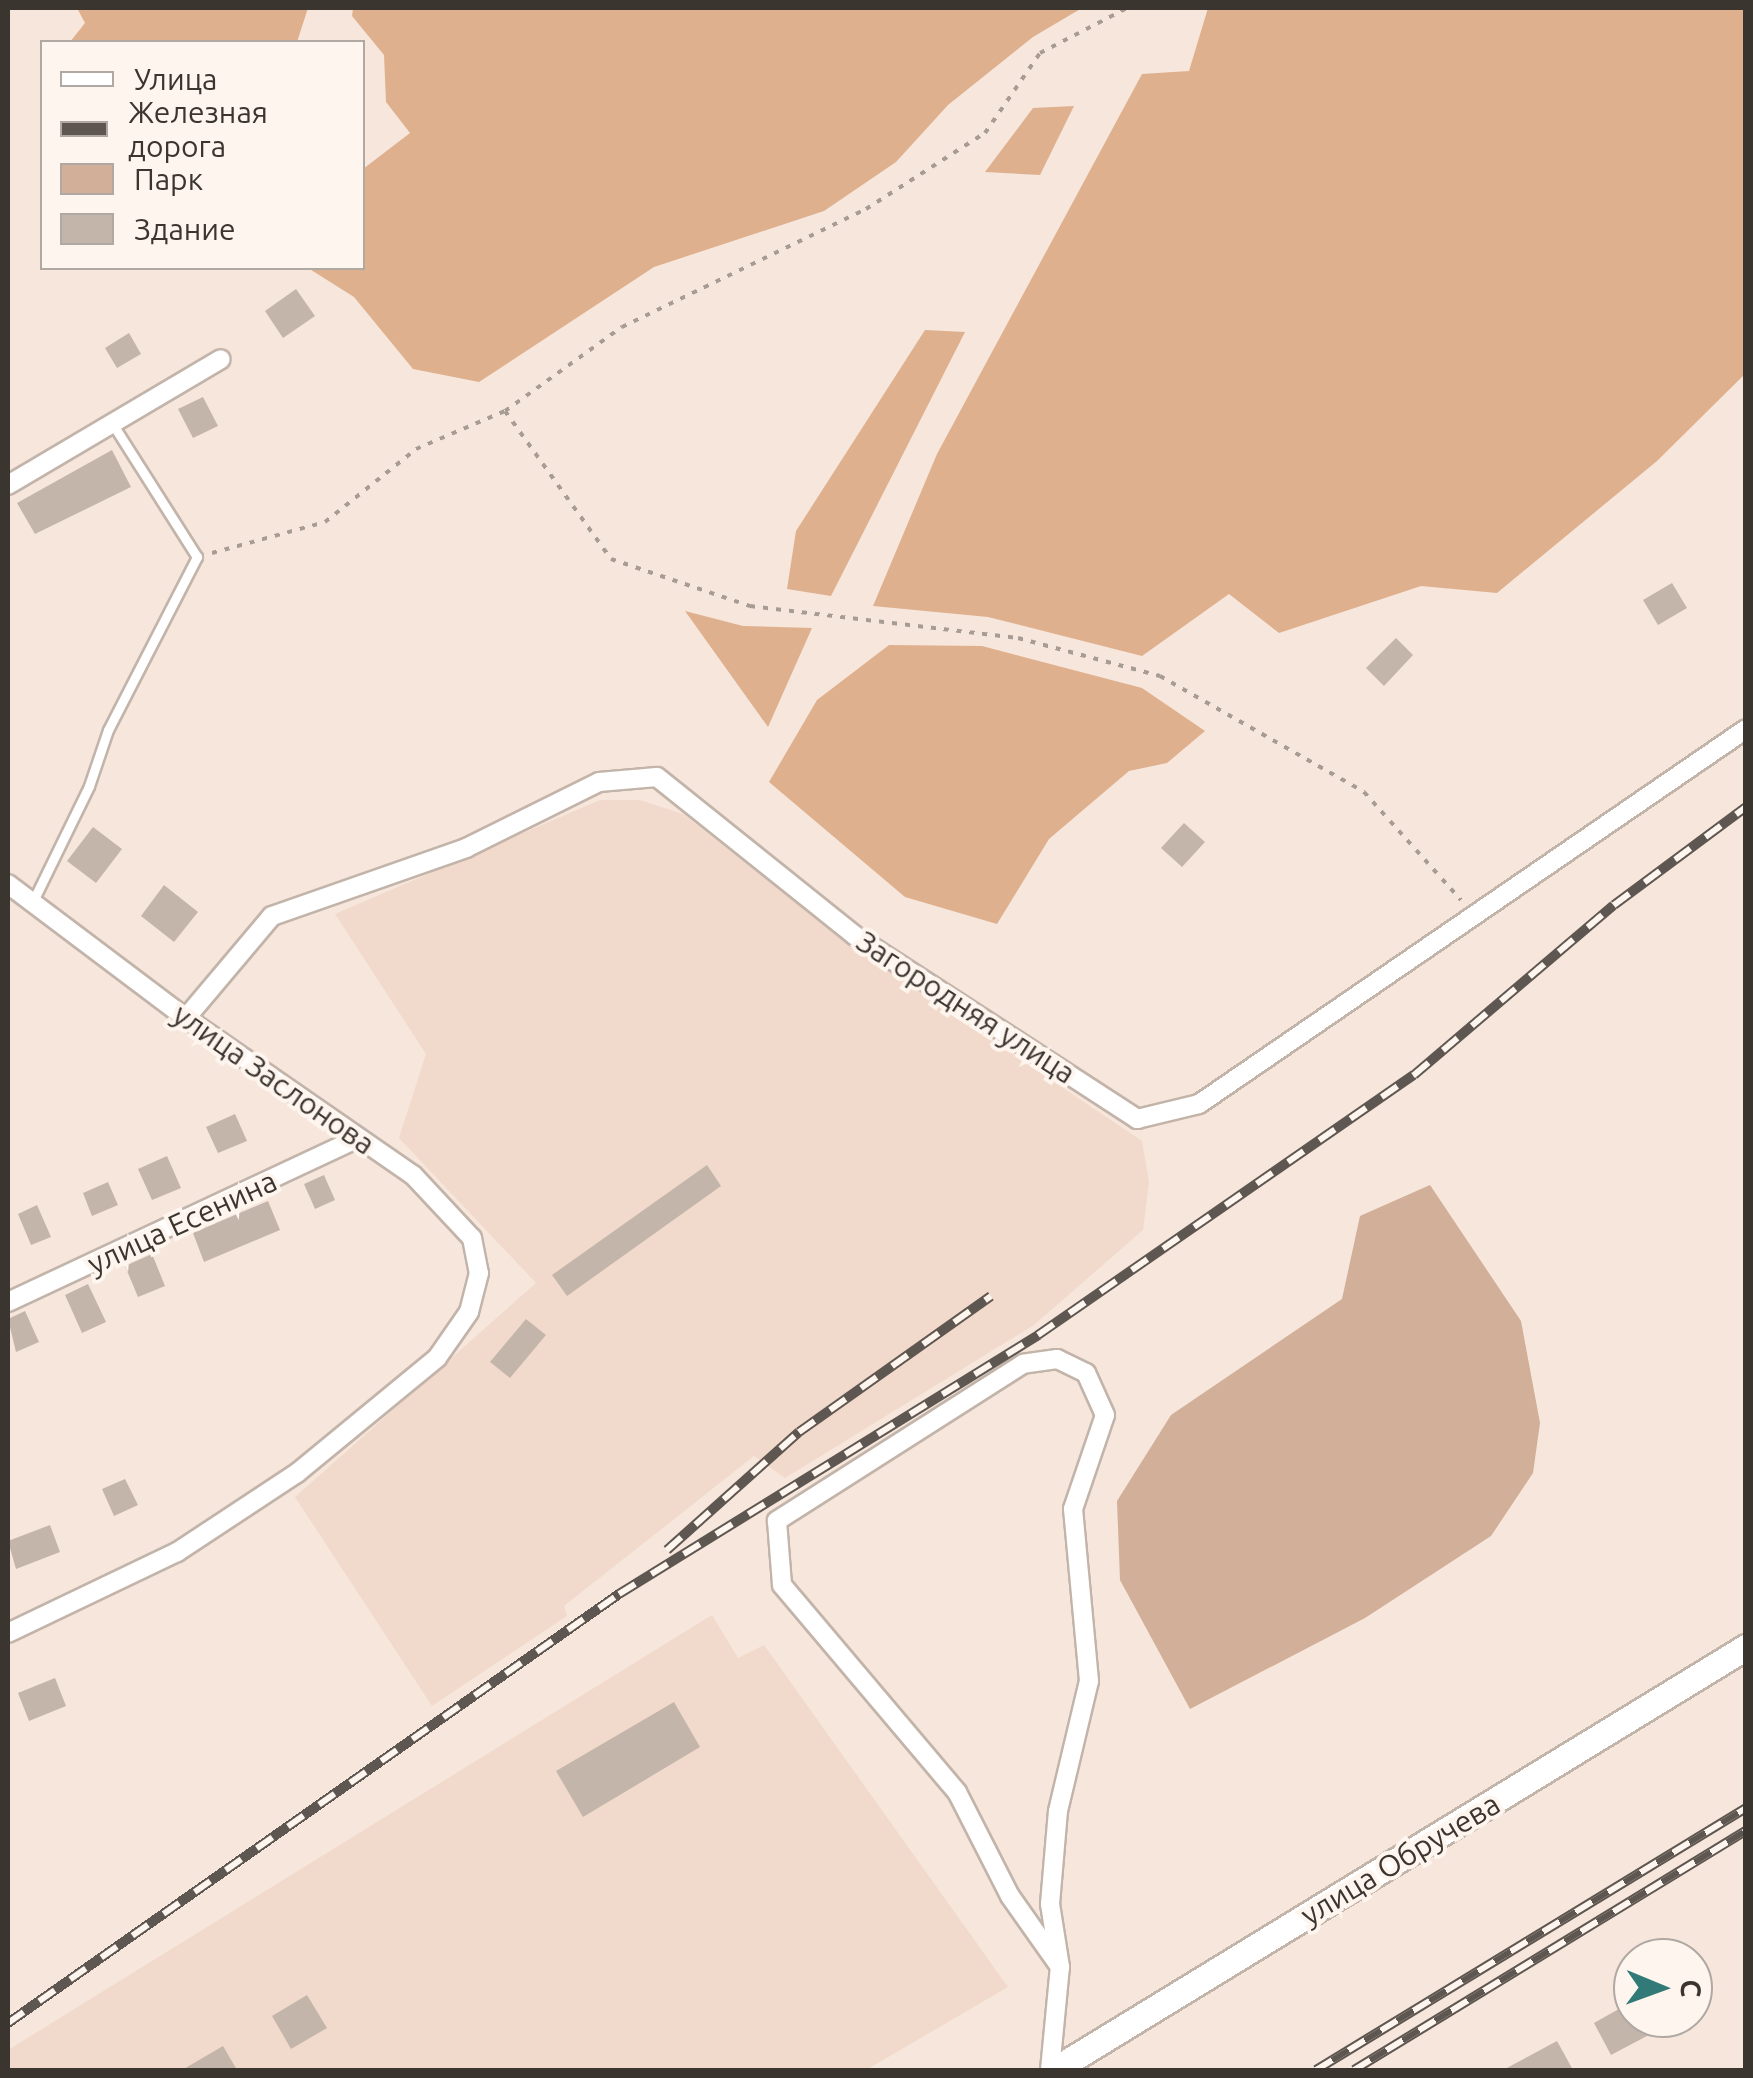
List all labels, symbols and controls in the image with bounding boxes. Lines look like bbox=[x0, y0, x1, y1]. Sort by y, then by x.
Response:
legend bbox=[40, 40, 365, 270]
text: Улица bbox=[134, 62, 218, 96]
text: Железная дорога bbox=[128, 95, 268, 163]
text: Парк bbox=[134, 162, 203, 196]
text: Здание bbox=[134, 212, 236, 246]
street label: Загородняя улица bbox=[850, 923, 1082, 1091]
street label: улица Заслонова bbox=[166, 996, 382, 1162]
street label: улица Есенина bbox=[82, 1162, 282, 1282]
street label: улица Обручева bbox=[1294, 1785, 1506, 1933]
north arrow bbox=[1613, 1938, 1713, 2038]
text: С bbox=[1676, 1979, 1707, 1998]

